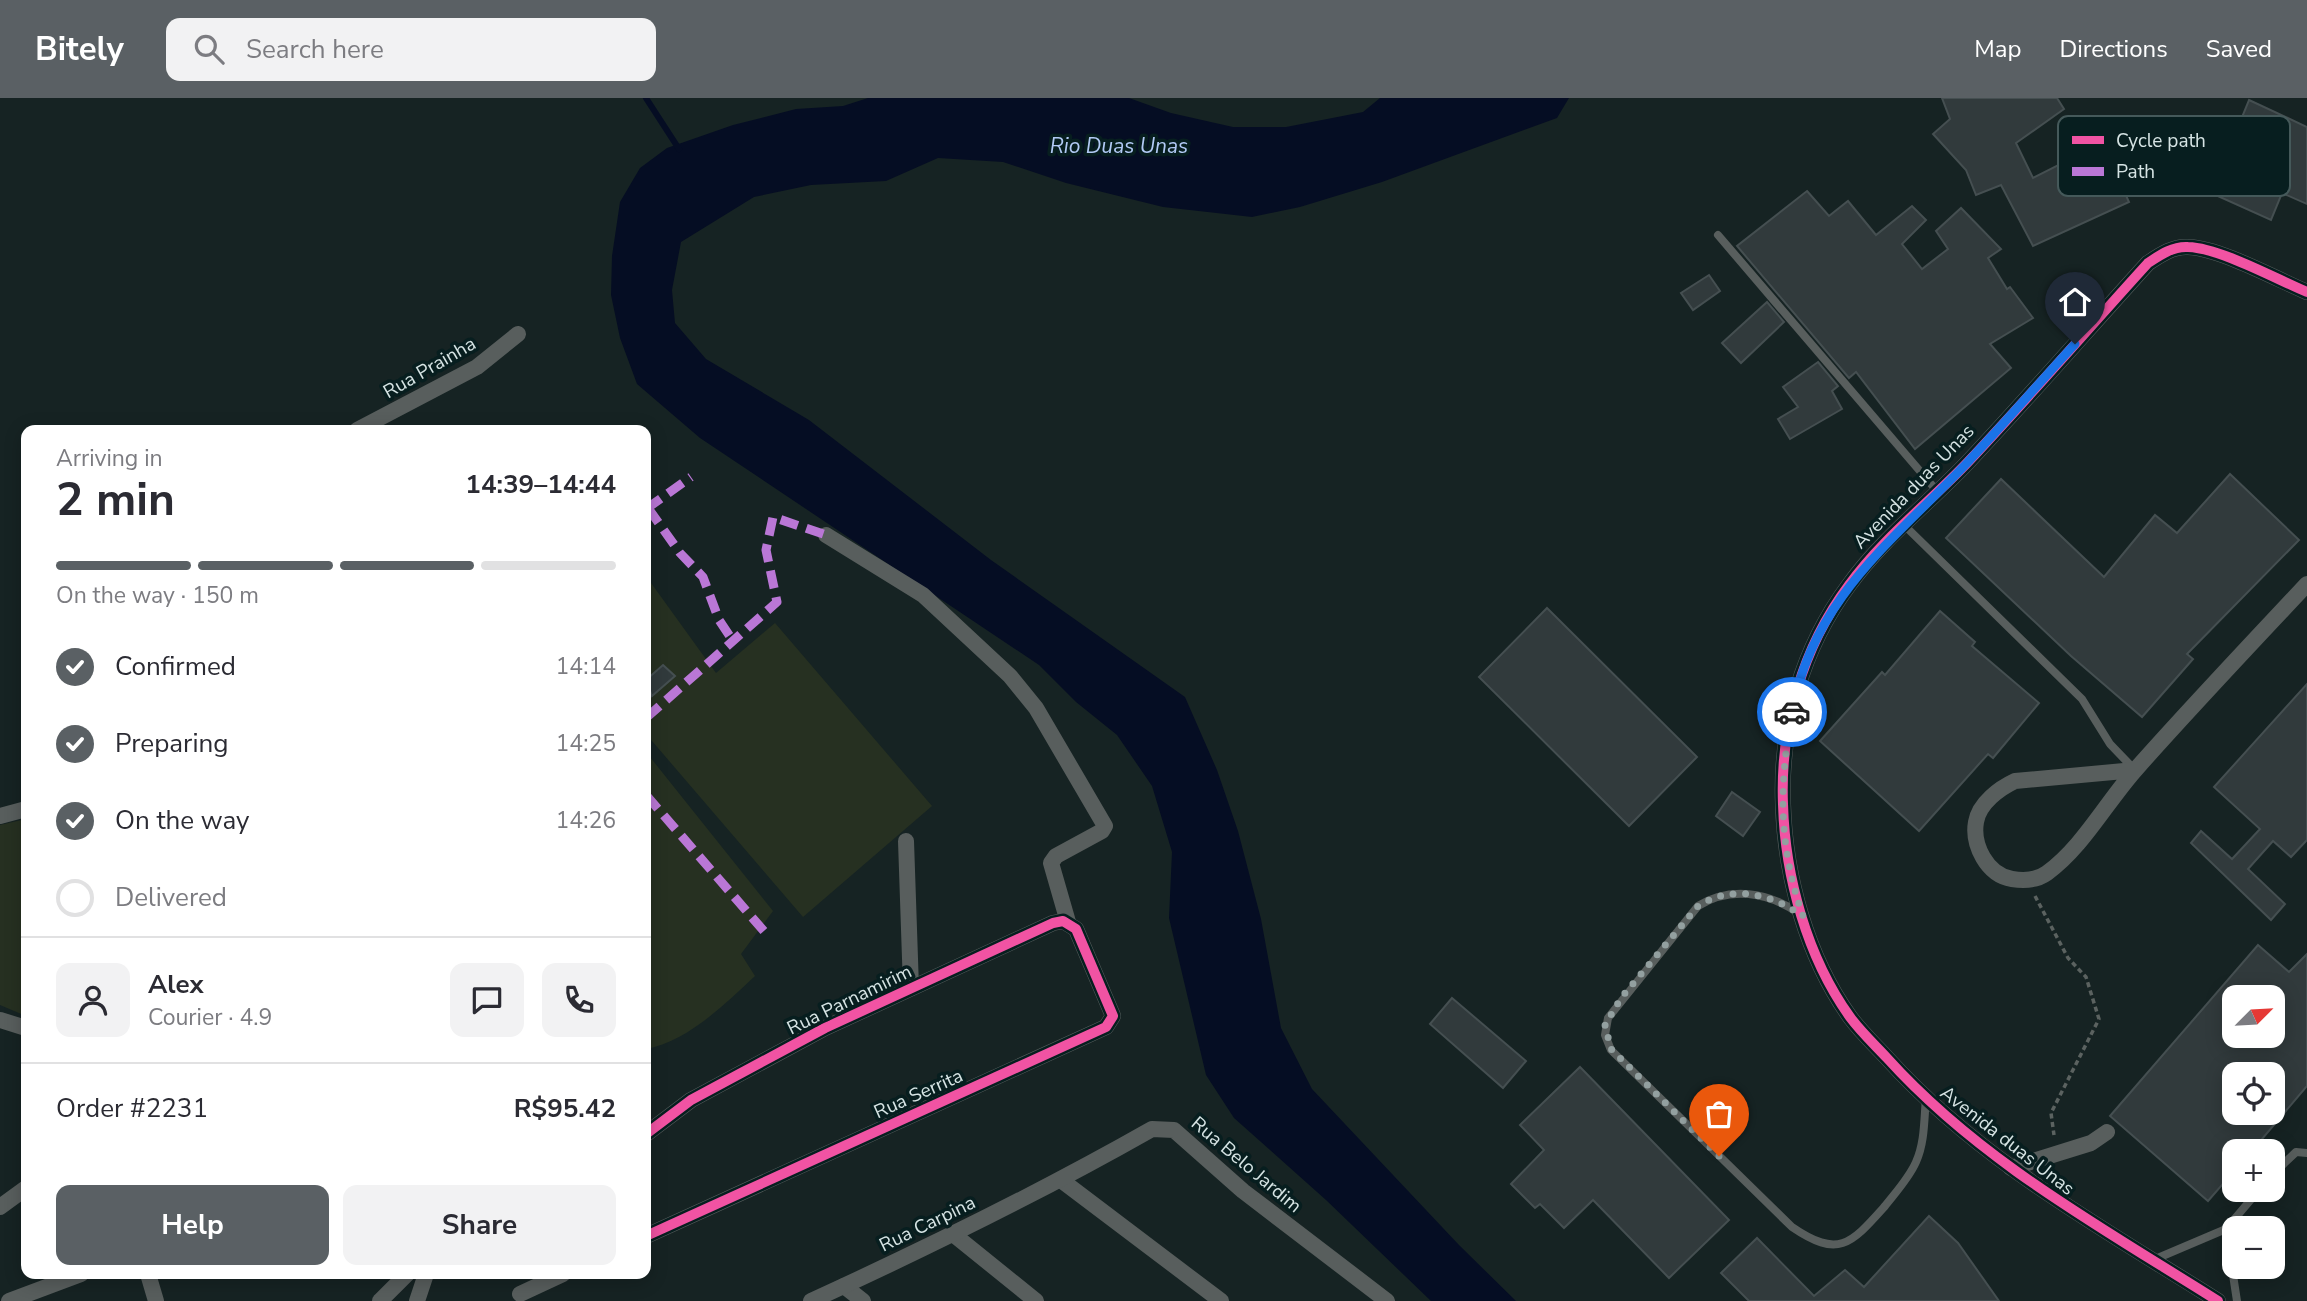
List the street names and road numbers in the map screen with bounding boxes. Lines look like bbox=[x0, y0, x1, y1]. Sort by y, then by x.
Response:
street label: Rua Prainha bbox=[378, 331, 481, 405]
street label: Avenida duas Unas bbox=[1847, 419, 1980, 555]
street label: Rua Parnamirim bbox=[783, 958, 916, 1041]
street label: Rua Serrita bbox=[870, 1063, 967, 1125]
street label: Avenida duas Unas bbox=[1935, 1080, 2080, 1202]
street label: Rua Belo Jardim bbox=[1186, 1111, 1307, 1219]
street label: Rua Carpina bbox=[875, 1189, 980, 1258]

